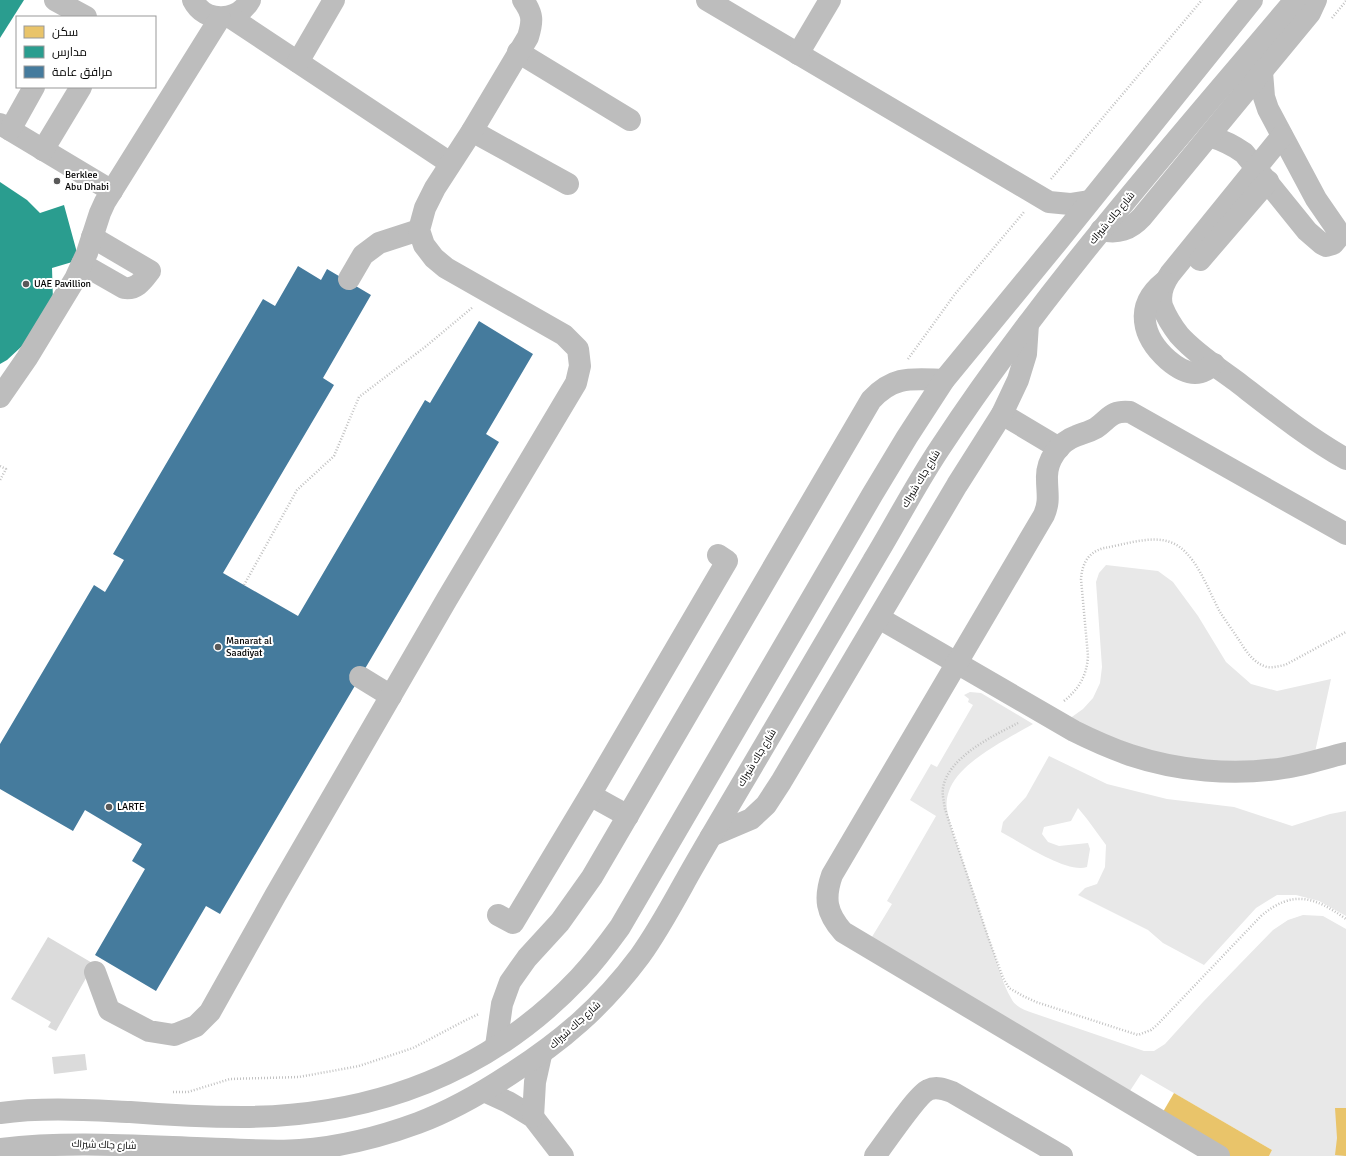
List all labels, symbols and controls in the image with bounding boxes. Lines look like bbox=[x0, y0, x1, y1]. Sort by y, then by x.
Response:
legend bbox=[16, 16, 156, 88]
text: سكن bbox=[52, 25, 78, 40]
text: مدارس bbox=[52, 45, 87, 60]
text: مرافق عامة bbox=[52, 65, 112, 80]
place label: Berklee Abu Dhabi bbox=[65, 169, 109, 193]
marker: Berklee Abu Dhabi bbox=[52, 176, 62, 186]
street label: شارع جاك شيراك bbox=[1087, 189, 1137, 247]
place label: UAE Pavillion bbox=[34, 278, 91, 290]
marker: UAE Pavillion bbox=[21, 279, 31, 289]
street label: شارع جاك شيراك bbox=[899, 448, 943, 510]
place label: Manarat al Saadiyat bbox=[226, 635, 272, 659]
marker: Manarat al Saadiyat bbox=[213, 642, 223, 652]
street label: شارع جاك شيراك bbox=[735, 727, 779, 789]
place label: LARTE bbox=[117, 801, 145, 813]
marker: LARTE bbox=[104, 802, 114, 812]
street label: شارع جاك شيراك bbox=[547, 999, 603, 1051]
street label: شارع جاك شيراك bbox=[71, 1138, 137, 1152]

